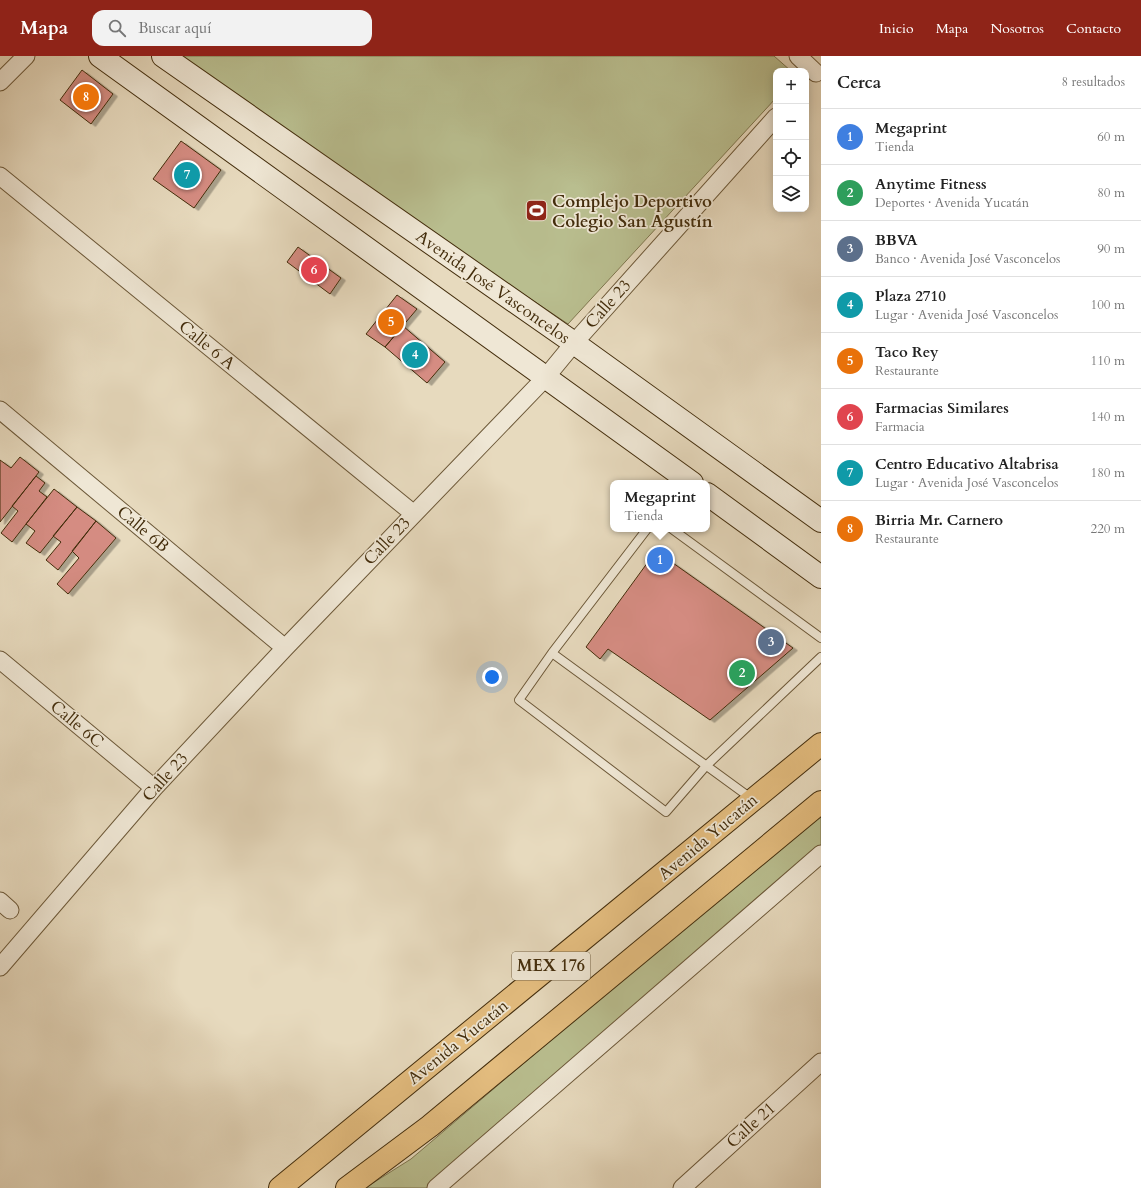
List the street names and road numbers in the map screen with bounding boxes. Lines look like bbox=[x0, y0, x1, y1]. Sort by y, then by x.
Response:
street label: Avenida José Vasconcelos bbox=[411, 225, 575, 349]
street label: Calle 23 bbox=[580, 274, 636, 334]
street label: Calle 6 A bbox=[174, 315, 241, 375]
street label: Calle 6B bbox=[112, 500, 174, 558]
street label: Calle 23 bbox=[358, 512, 416, 570]
street label: Calle 6C bbox=[45, 695, 109, 753]
street label: Calle 23 bbox=[137, 747, 193, 807]
street label: Avenida Yucatán bbox=[653, 788, 763, 885]
road number: MEX 176 bbox=[512, 952, 590, 980]
street label: Avenida Yucatán bbox=[403, 994, 513, 1090]
street label: Calle 21 bbox=[721, 1097, 781, 1153]

